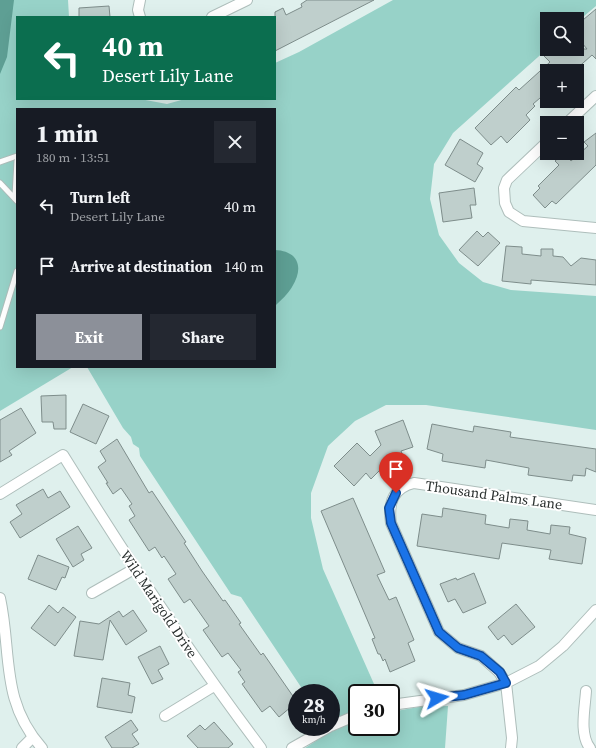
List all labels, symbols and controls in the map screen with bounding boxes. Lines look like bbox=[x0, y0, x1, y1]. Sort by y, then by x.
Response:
map controls bbox=[540, 12, 584, 160]
button: search bbox=[540, 12, 584, 56]
text: 40 m bbox=[102, 27, 164, 65]
icon: left bbox=[36, 32, 88, 84]
text: Desert Lily Lane bbox=[102, 63, 234, 88]
button: + bbox=[540, 64, 584, 108]
button: − bbox=[540, 116, 584, 160]
text: 1 min bbox=[36, 117, 98, 150]
button: close bbox=[214, 121, 256, 163]
text: 180 m · 13:51 bbox=[36, 149, 110, 166]
text: Turn left bbox=[70, 187, 130, 208]
icon: left bbox=[36, 195, 58, 217]
text: 40 m bbox=[224, 196, 256, 217]
text: Desert Lily Lane bbox=[70, 208, 165, 225]
icon: arrive bbox=[36, 255, 58, 277]
text: Arrive at destination bbox=[70, 256, 212, 277]
text: 140 m bbox=[224, 256, 264, 277]
button: Exit bbox=[36, 314, 142, 360]
button: Share bbox=[150, 314, 256, 360]
pin bbox=[379, 452, 413, 493]
icon: arrive bbox=[385, 458, 407, 480]
street label: Thousand Palms Lane bbox=[424, 475, 564, 515]
street label: Wild Marigold Drive bbox=[115, 546, 203, 662]
position arrow bbox=[416, 677, 458, 719]
speed limit sign: 30 bbox=[348, 684, 400, 736]
text: 28 bbox=[303, 691, 325, 719]
text: km/h bbox=[302, 713, 326, 726]

